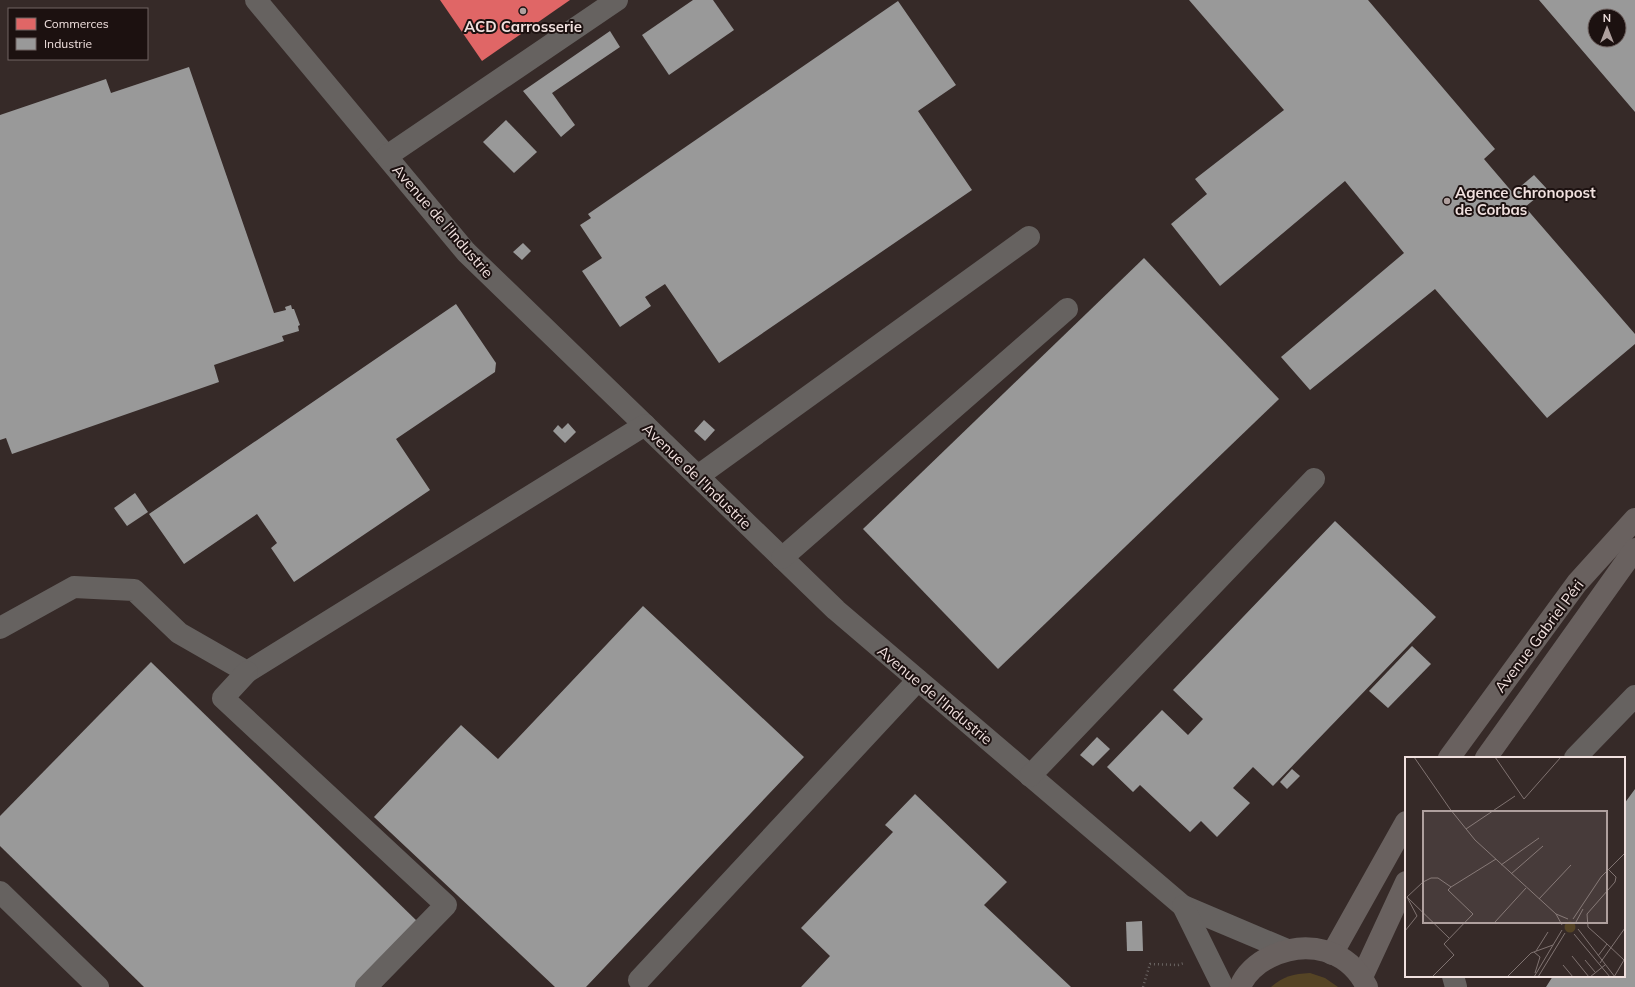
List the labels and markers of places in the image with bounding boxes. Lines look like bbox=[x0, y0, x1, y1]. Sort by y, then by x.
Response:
marker: ACD Carrosserie bbox=[518, 6, 528, 16]
place label: ACD Carrosserie bbox=[464, 17, 582, 36]
place label: Agence Chronopost de Corbas bbox=[1455, 183, 1596, 219]
marker: Agence Chronopost de Corbas bbox=[1442, 196, 1452, 206]

